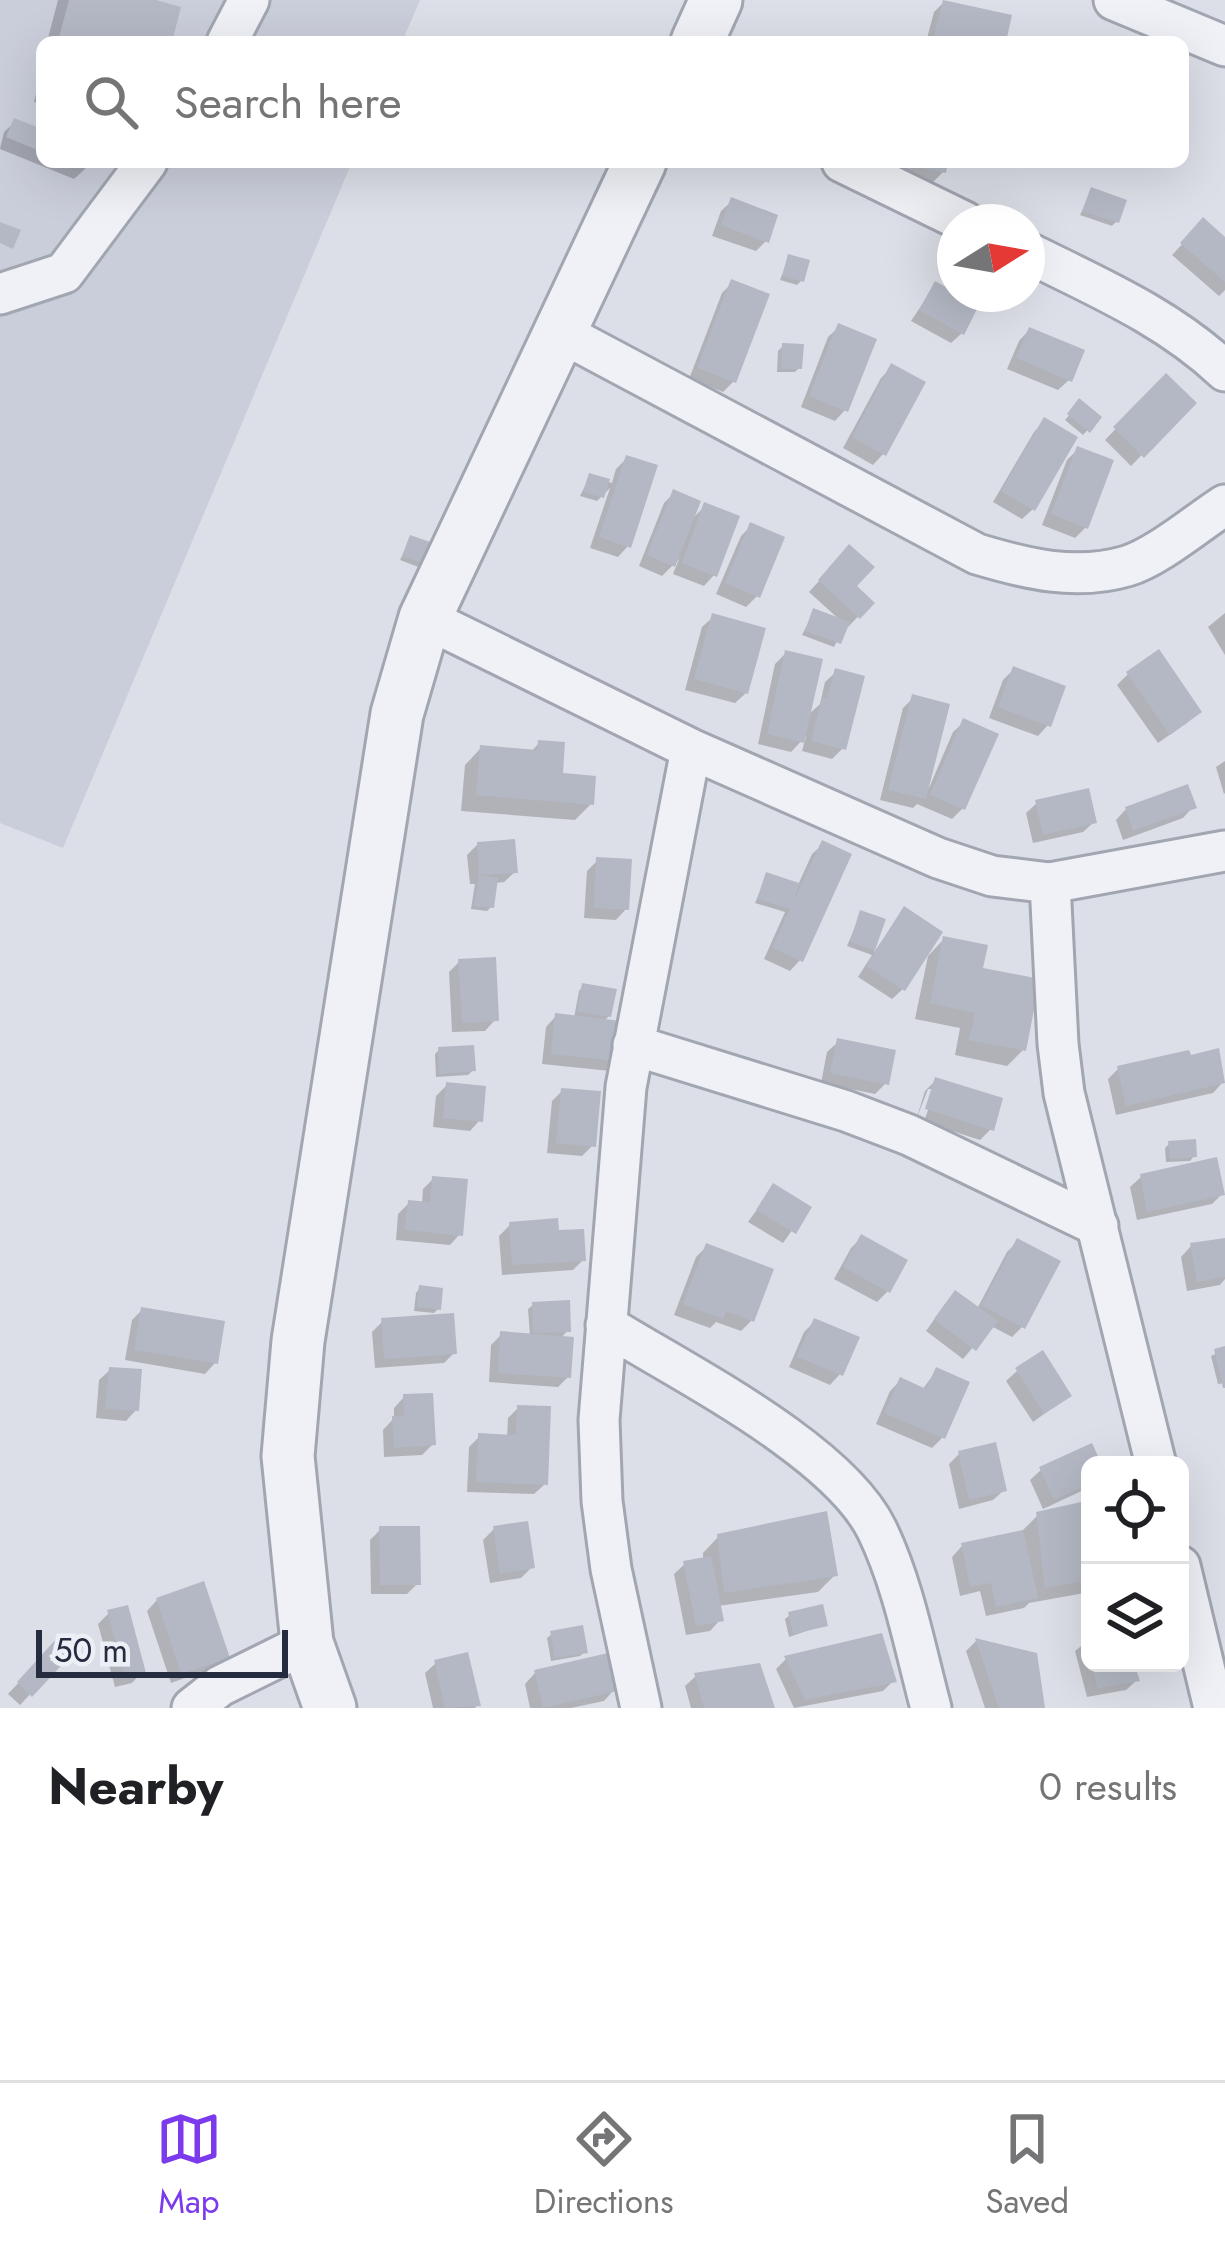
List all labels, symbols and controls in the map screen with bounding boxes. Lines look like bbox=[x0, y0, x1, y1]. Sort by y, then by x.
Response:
search box bbox=[36, 36, 1189, 168]
icon: search bbox=[78, 69, 144, 135]
text: Search here bbox=[174, 70, 402, 135]
north arrow bbox=[937, 204, 1045, 312]
map controls bbox=[1081, 1456, 1189, 1672]
button: locate bbox=[1081, 1456, 1189, 1564]
button: layers bbox=[1081, 1564, 1189, 1672]
scale bar bbox=[36, 1624, 288, 1677]
text: 50 m bbox=[54, 1627, 128, 1674]
text: Nearby bbox=[48, 1749, 223, 1823]
text: 0 results bbox=[1039, 1758, 1177, 1815]
tab: Map bbox=[156, 2106, 222, 2225]
tab: Directions bbox=[534, 2106, 674, 2225]
tab: Saved bbox=[985, 2106, 1069, 2225]

